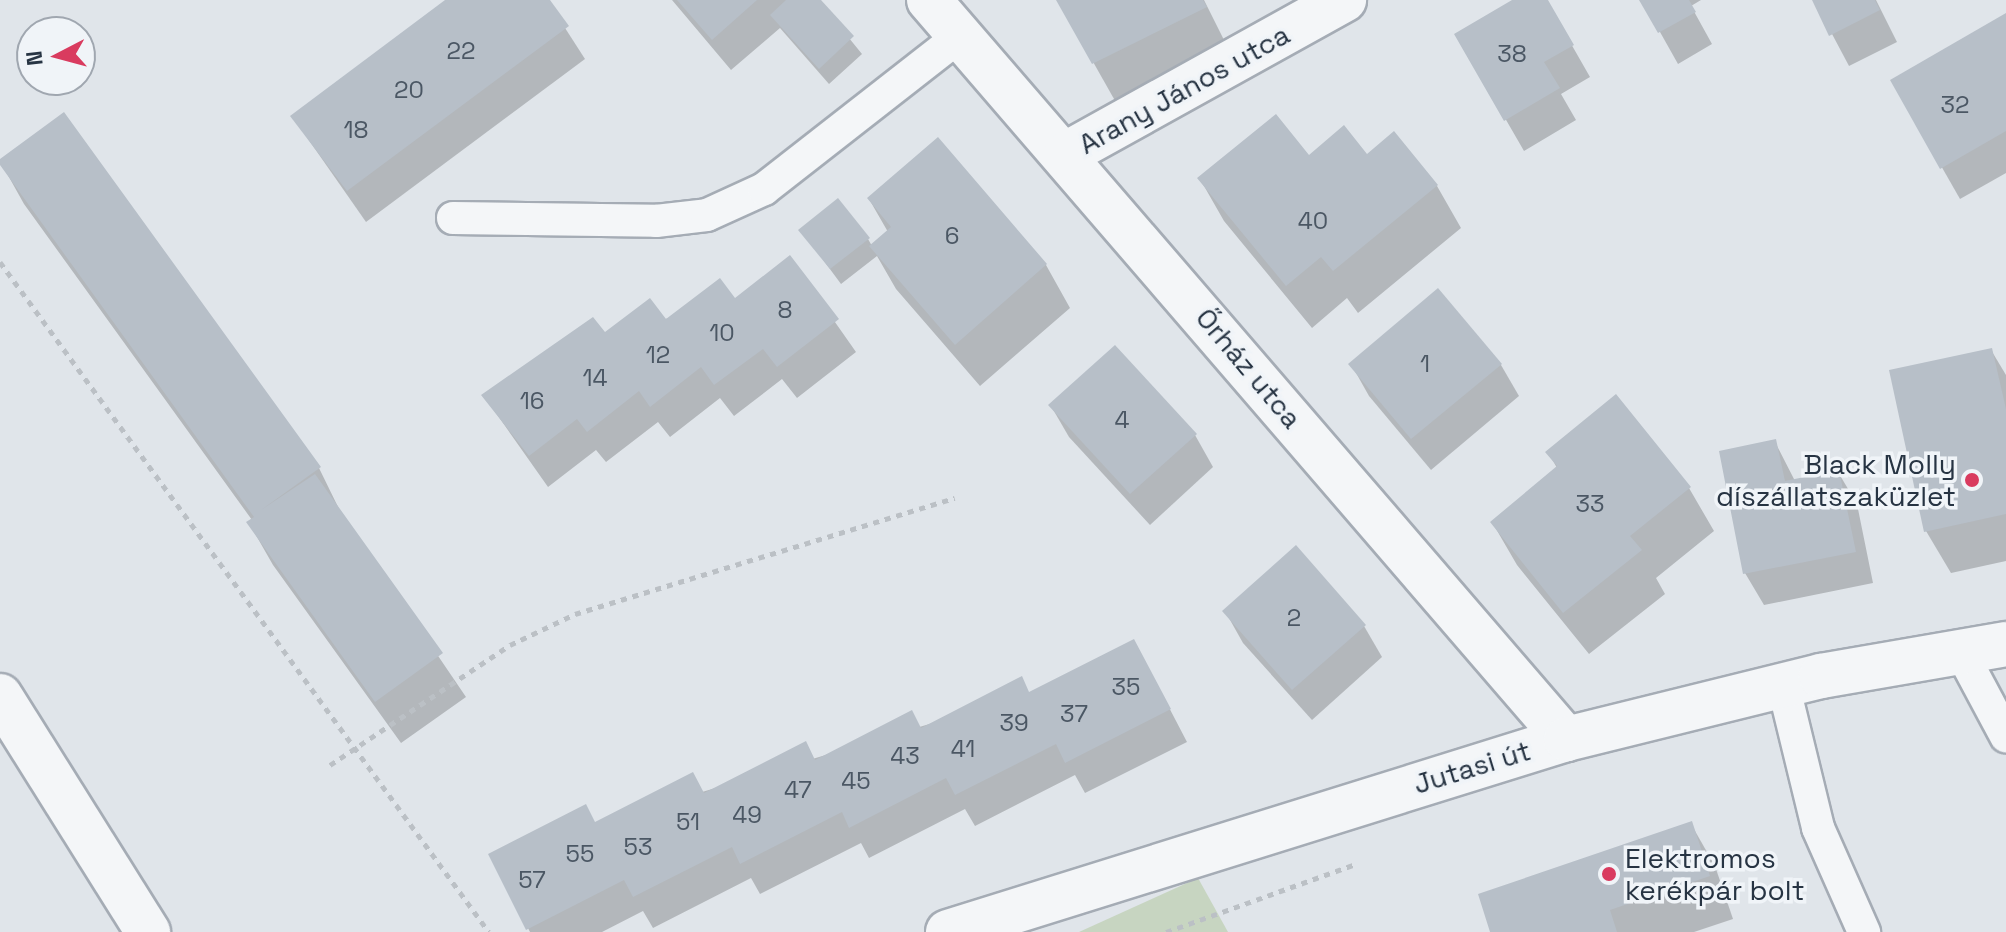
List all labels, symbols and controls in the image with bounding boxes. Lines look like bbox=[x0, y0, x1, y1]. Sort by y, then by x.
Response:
north arrow bbox=[16, 16, 96, 96]
street label: Arany János utca bbox=[1073, 17, 1295, 161]
house number: 22 bbox=[447, 37, 475, 65]
house number: 38 bbox=[1497, 40, 1527, 68]
text: N bbox=[19, 50, 49, 67]
house number: 20 bbox=[394, 76, 424, 104]
house number: 32 bbox=[1941, 91, 1969, 119]
house number: 18 bbox=[344, 116, 368, 144]
house number: 40 bbox=[1298, 207, 1328, 235]
house number: 6 bbox=[945, 222, 959, 250]
house number: 8 bbox=[778, 296, 792, 324]
street label: Őrház utca bbox=[1189, 301, 1309, 435]
house number: 10 bbox=[709, 319, 735, 347]
house number: 12 bbox=[646, 341, 670, 369]
house number: 1 bbox=[1420, 350, 1430, 378]
house number: 14 bbox=[582, 364, 608, 392]
house number: 16 bbox=[520, 387, 544, 415]
house number: 4 bbox=[1115, 406, 1129, 434]
place label: Black Molly díszállatszaküzlet bbox=[1716, 447, 1956, 513]
marker: Black Molly díszállatszaküzlet bbox=[1963, 471, 1981, 489]
house number: 33 bbox=[1576, 490, 1604, 518]
house number: 2 bbox=[1287, 604, 1301, 632]
house number: 35 bbox=[1112, 673, 1140, 701]
house number: 37 bbox=[1060, 700, 1088, 728]
house number: 39 bbox=[999, 709, 1029, 737]
street label: Jutasi út bbox=[1409, 733, 1535, 801]
house number: 41 bbox=[951, 735, 975, 763]
house number: 43 bbox=[890, 742, 920, 770]
house number: 45 bbox=[841, 767, 871, 795]
house number: 47 bbox=[784, 776, 812, 804]
house number: 49 bbox=[732, 801, 762, 829]
house number: 51 bbox=[676, 808, 700, 836]
house number: 53 bbox=[624, 833, 652, 861]
house number: 55 bbox=[566, 840, 594, 868]
place label: Elektromos kerékpár bolt bbox=[1625, 841, 1805, 907]
marker: Elektromos kerékpár bolt bbox=[1600, 865, 1618, 883]
house number: 57 bbox=[518, 866, 546, 894]

